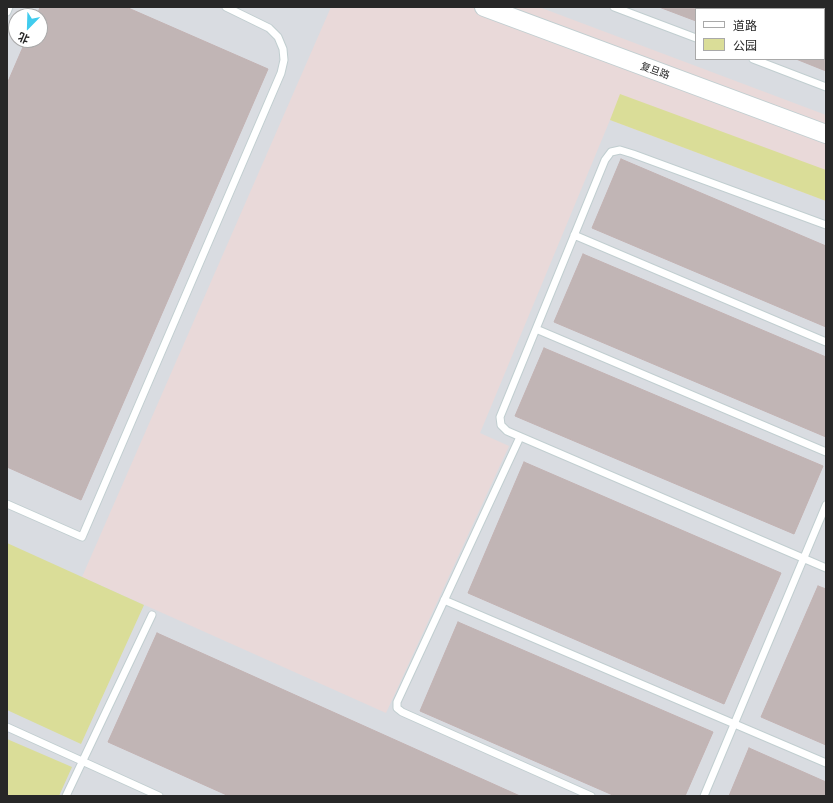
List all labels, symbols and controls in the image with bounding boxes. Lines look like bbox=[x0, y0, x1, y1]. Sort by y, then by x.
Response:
north arrow bbox=[8, 8, 48, 48]
legend bbox=[695, 8, 825, 60]
text: 道路 bbox=[733, 19, 757, 33]
text: 北 bbox=[16, 30, 31, 46]
text: 公园 bbox=[733, 39, 757, 53]
street label: 复旦路 bbox=[639, 60, 671, 82]

